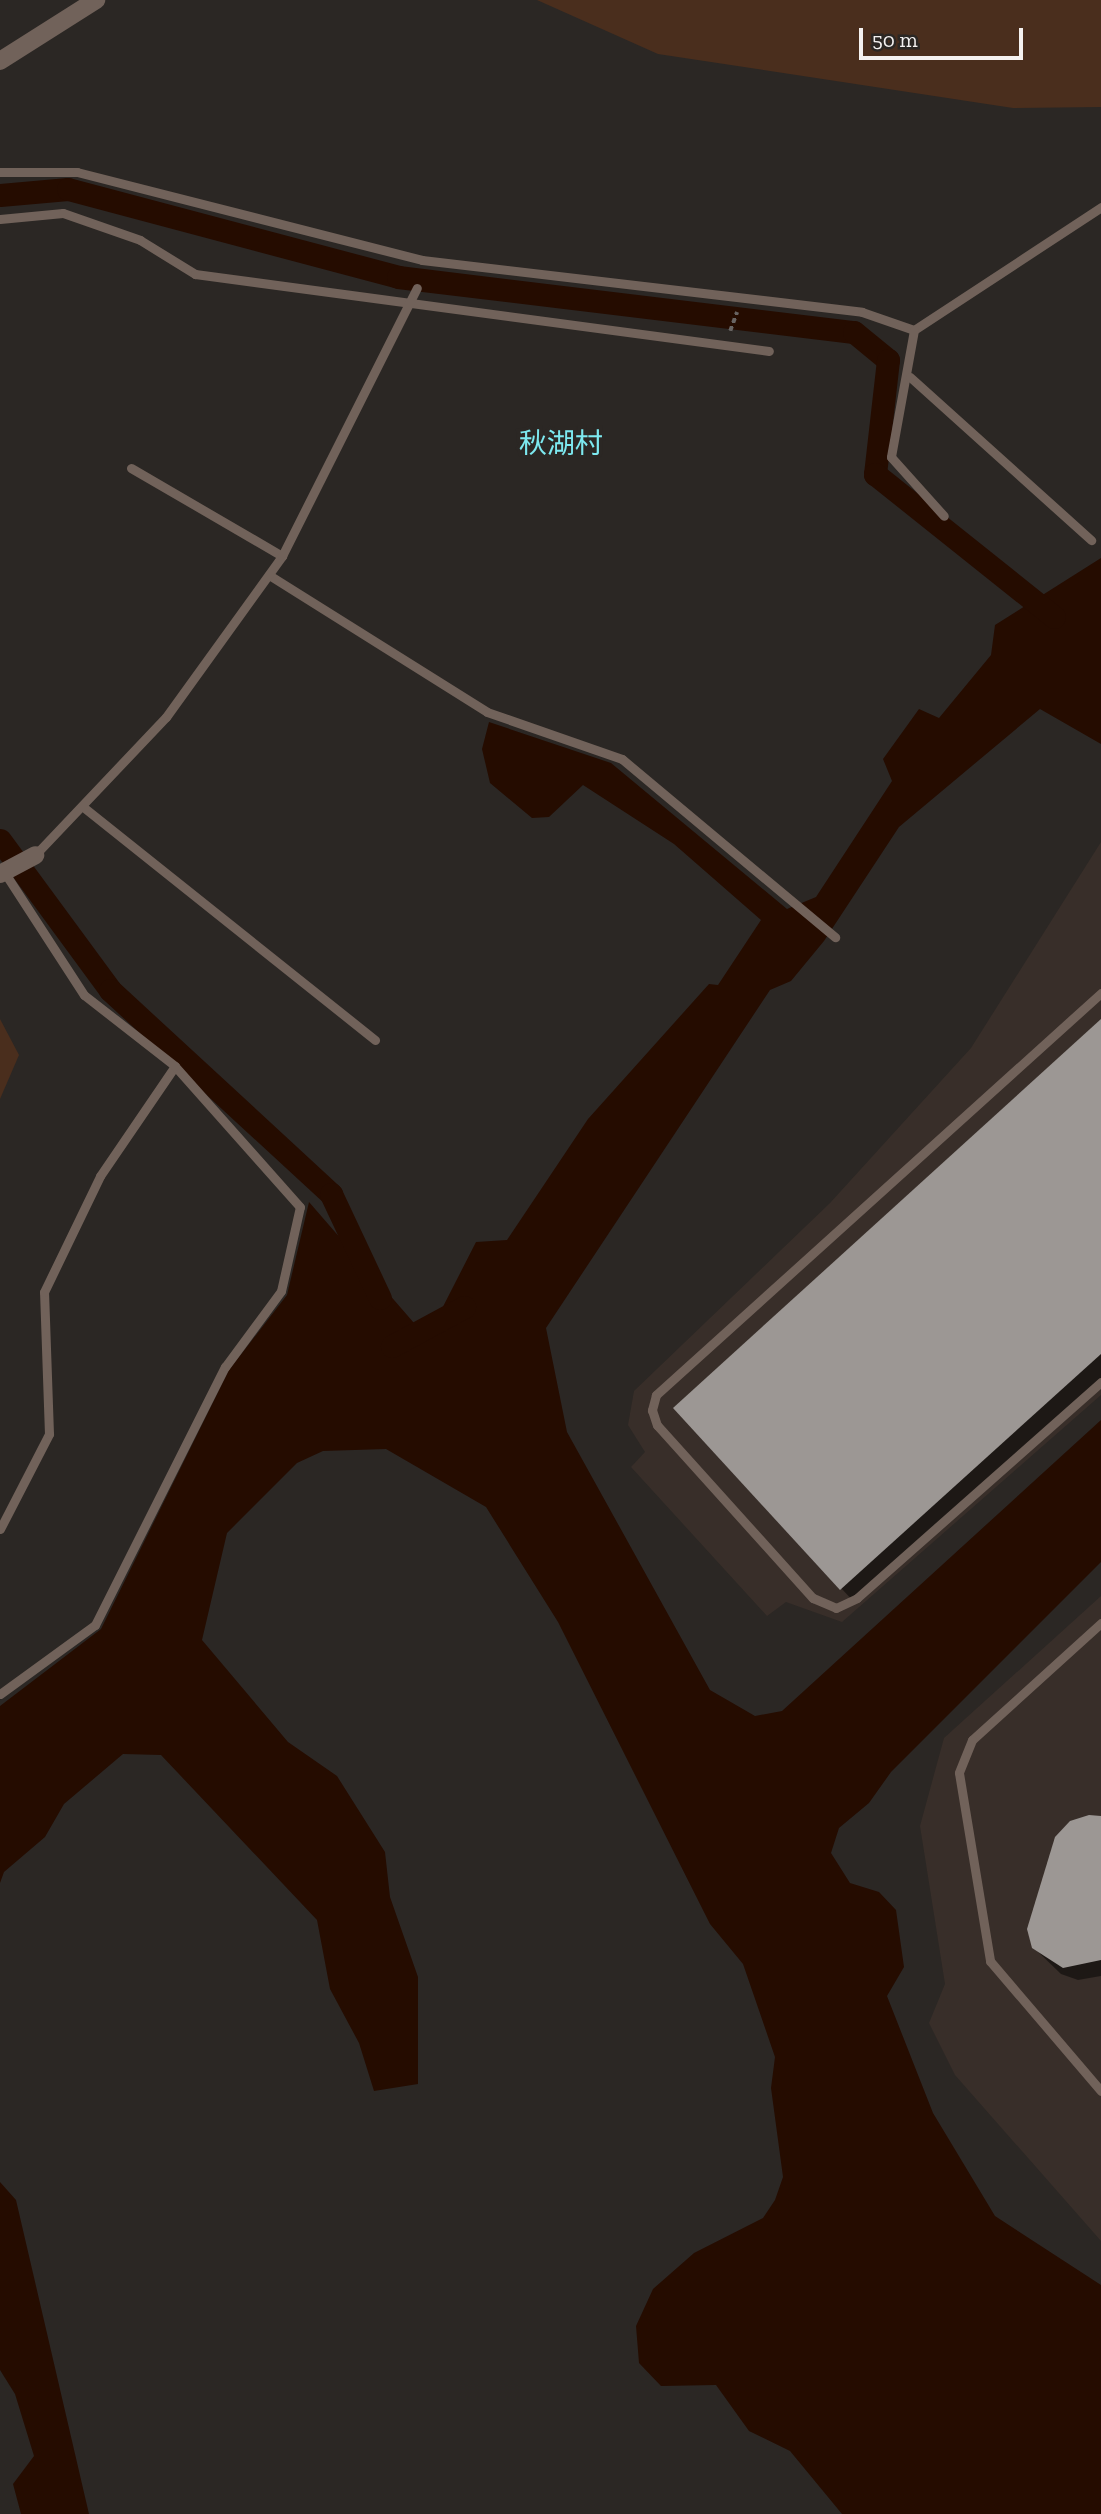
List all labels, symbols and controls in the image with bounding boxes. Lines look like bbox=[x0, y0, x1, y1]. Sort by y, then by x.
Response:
scale bar bbox=[863, 14, 1028, 58]
text: 50 m bbox=[872, 27, 918, 52]
district label: 秋湖村 bbox=[519, 427, 603, 461]

